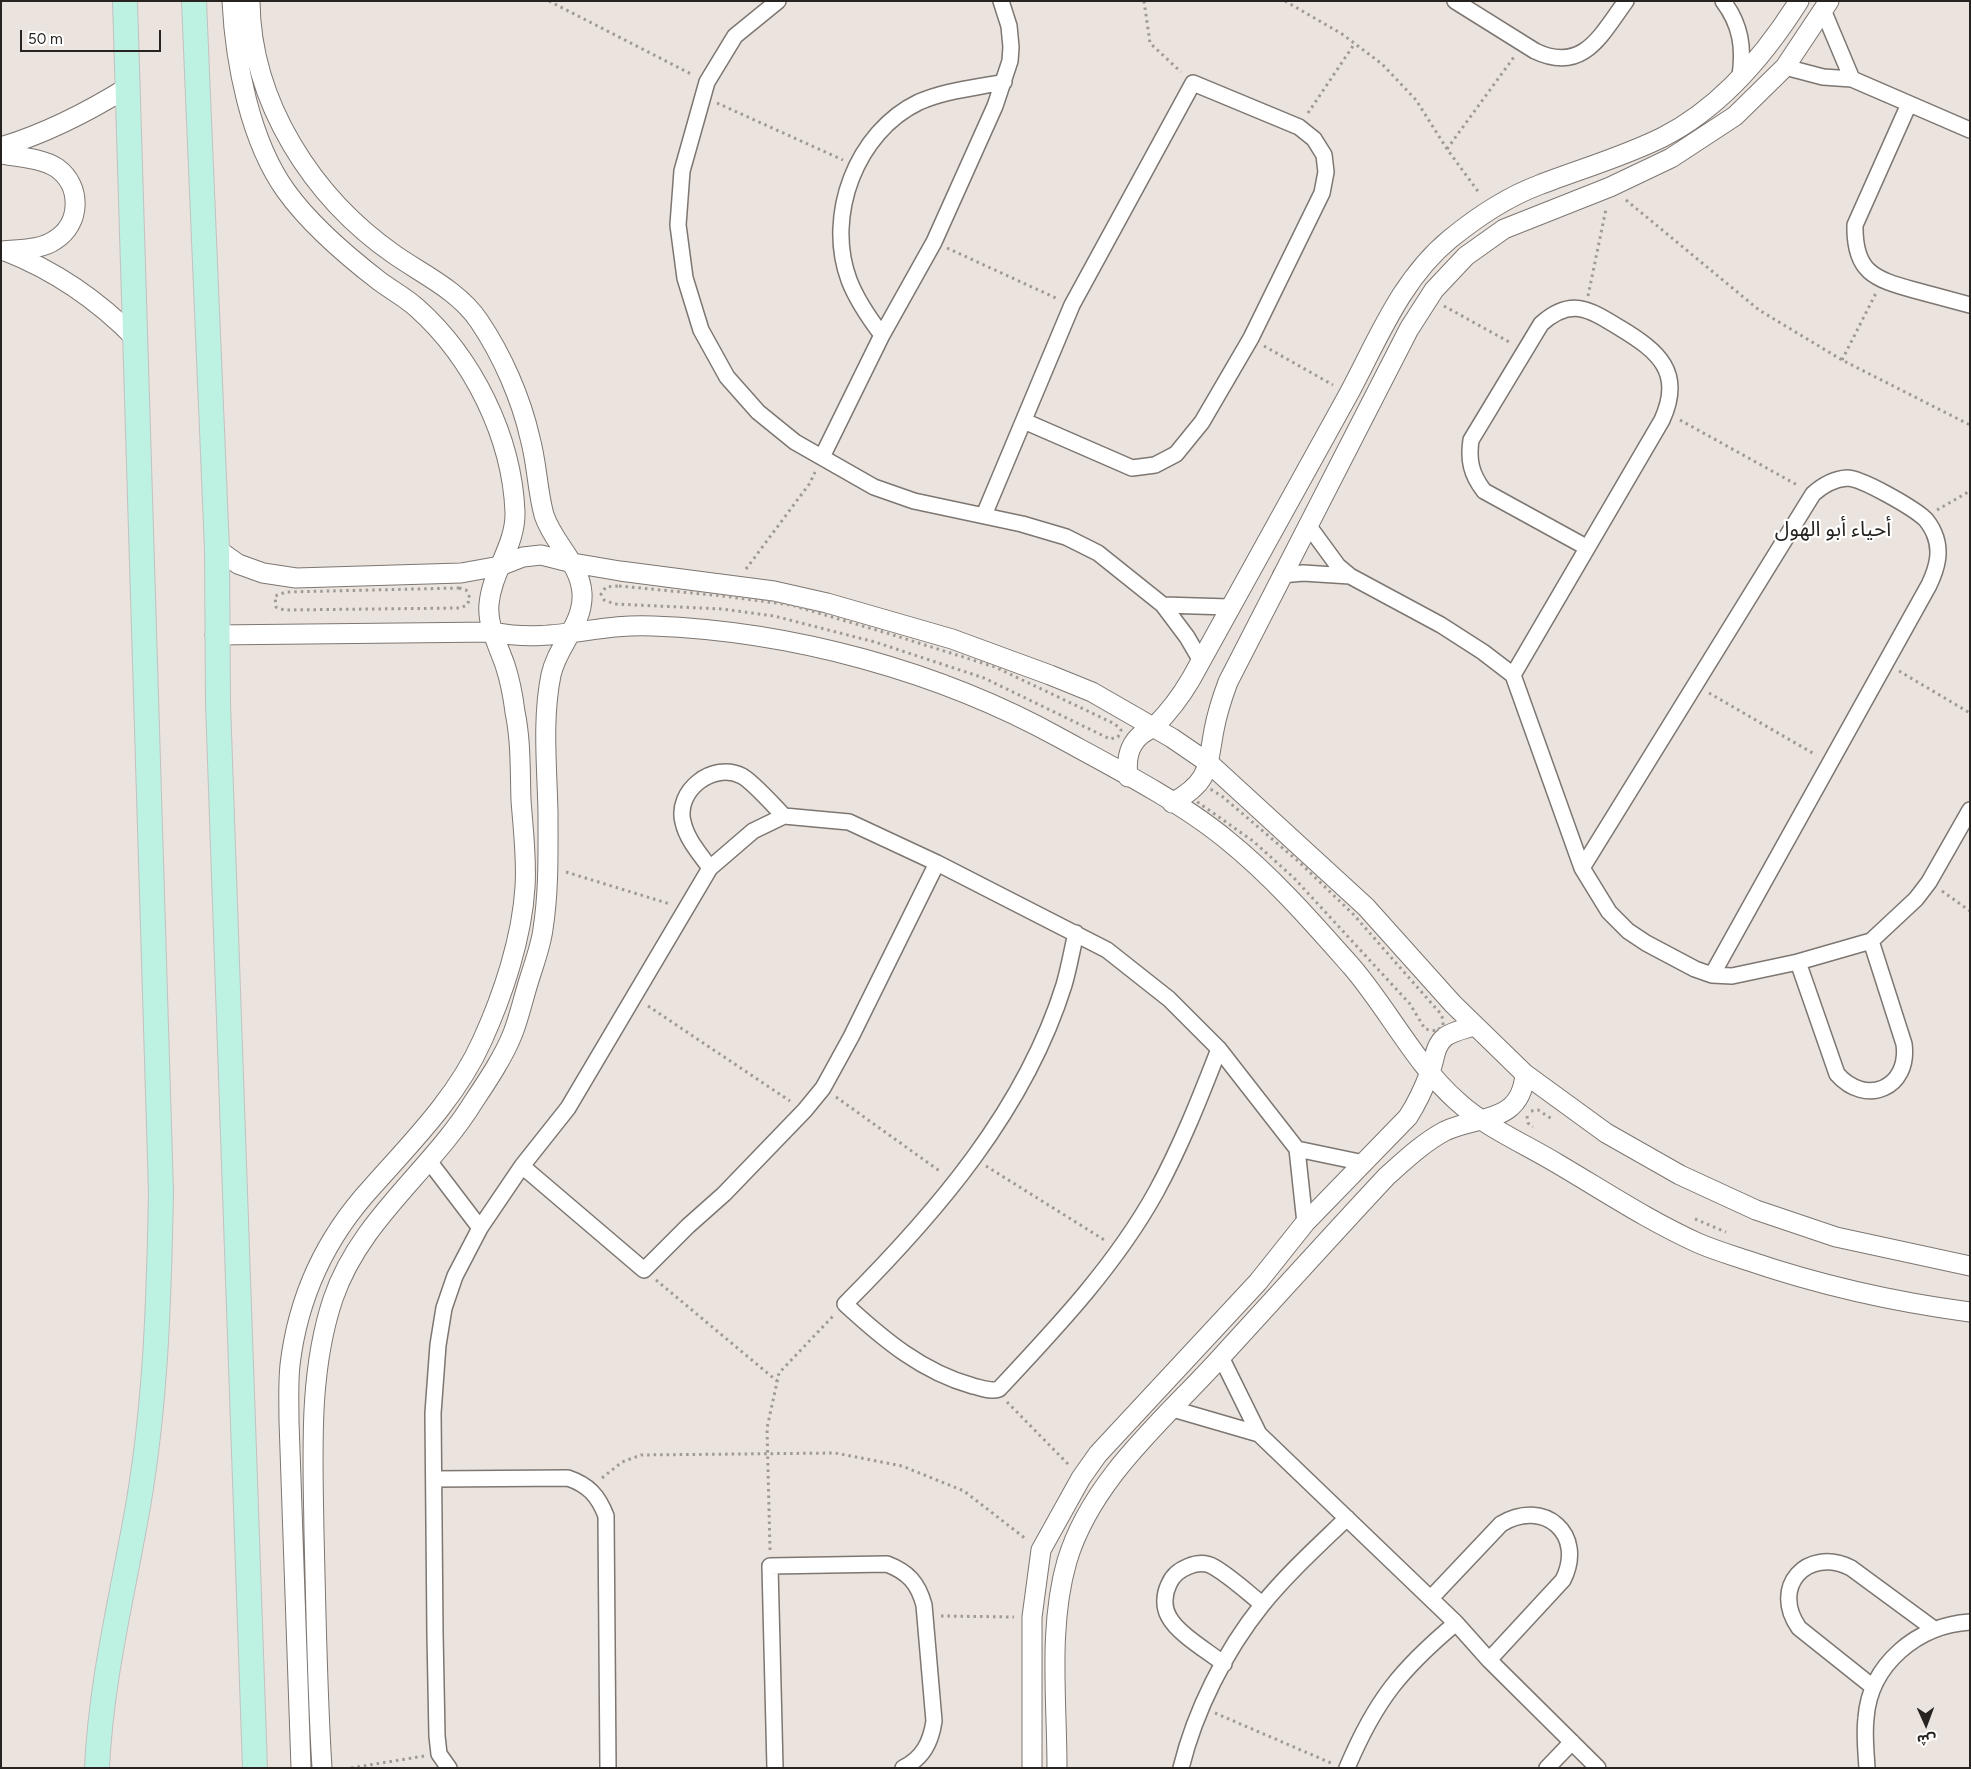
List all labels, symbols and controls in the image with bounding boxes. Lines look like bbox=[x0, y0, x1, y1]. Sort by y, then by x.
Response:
scale bar bbox=[22, 20, 164, 52]
text: 50 m bbox=[28, 30, 63, 48]
district label: أحياء أبو الهول bbox=[1775, 517, 1891, 543]
north arrow bbox=[1901, 1699, 1951, 1749]
text: ش bbox=[1917, 1731, 1936, 1748]

